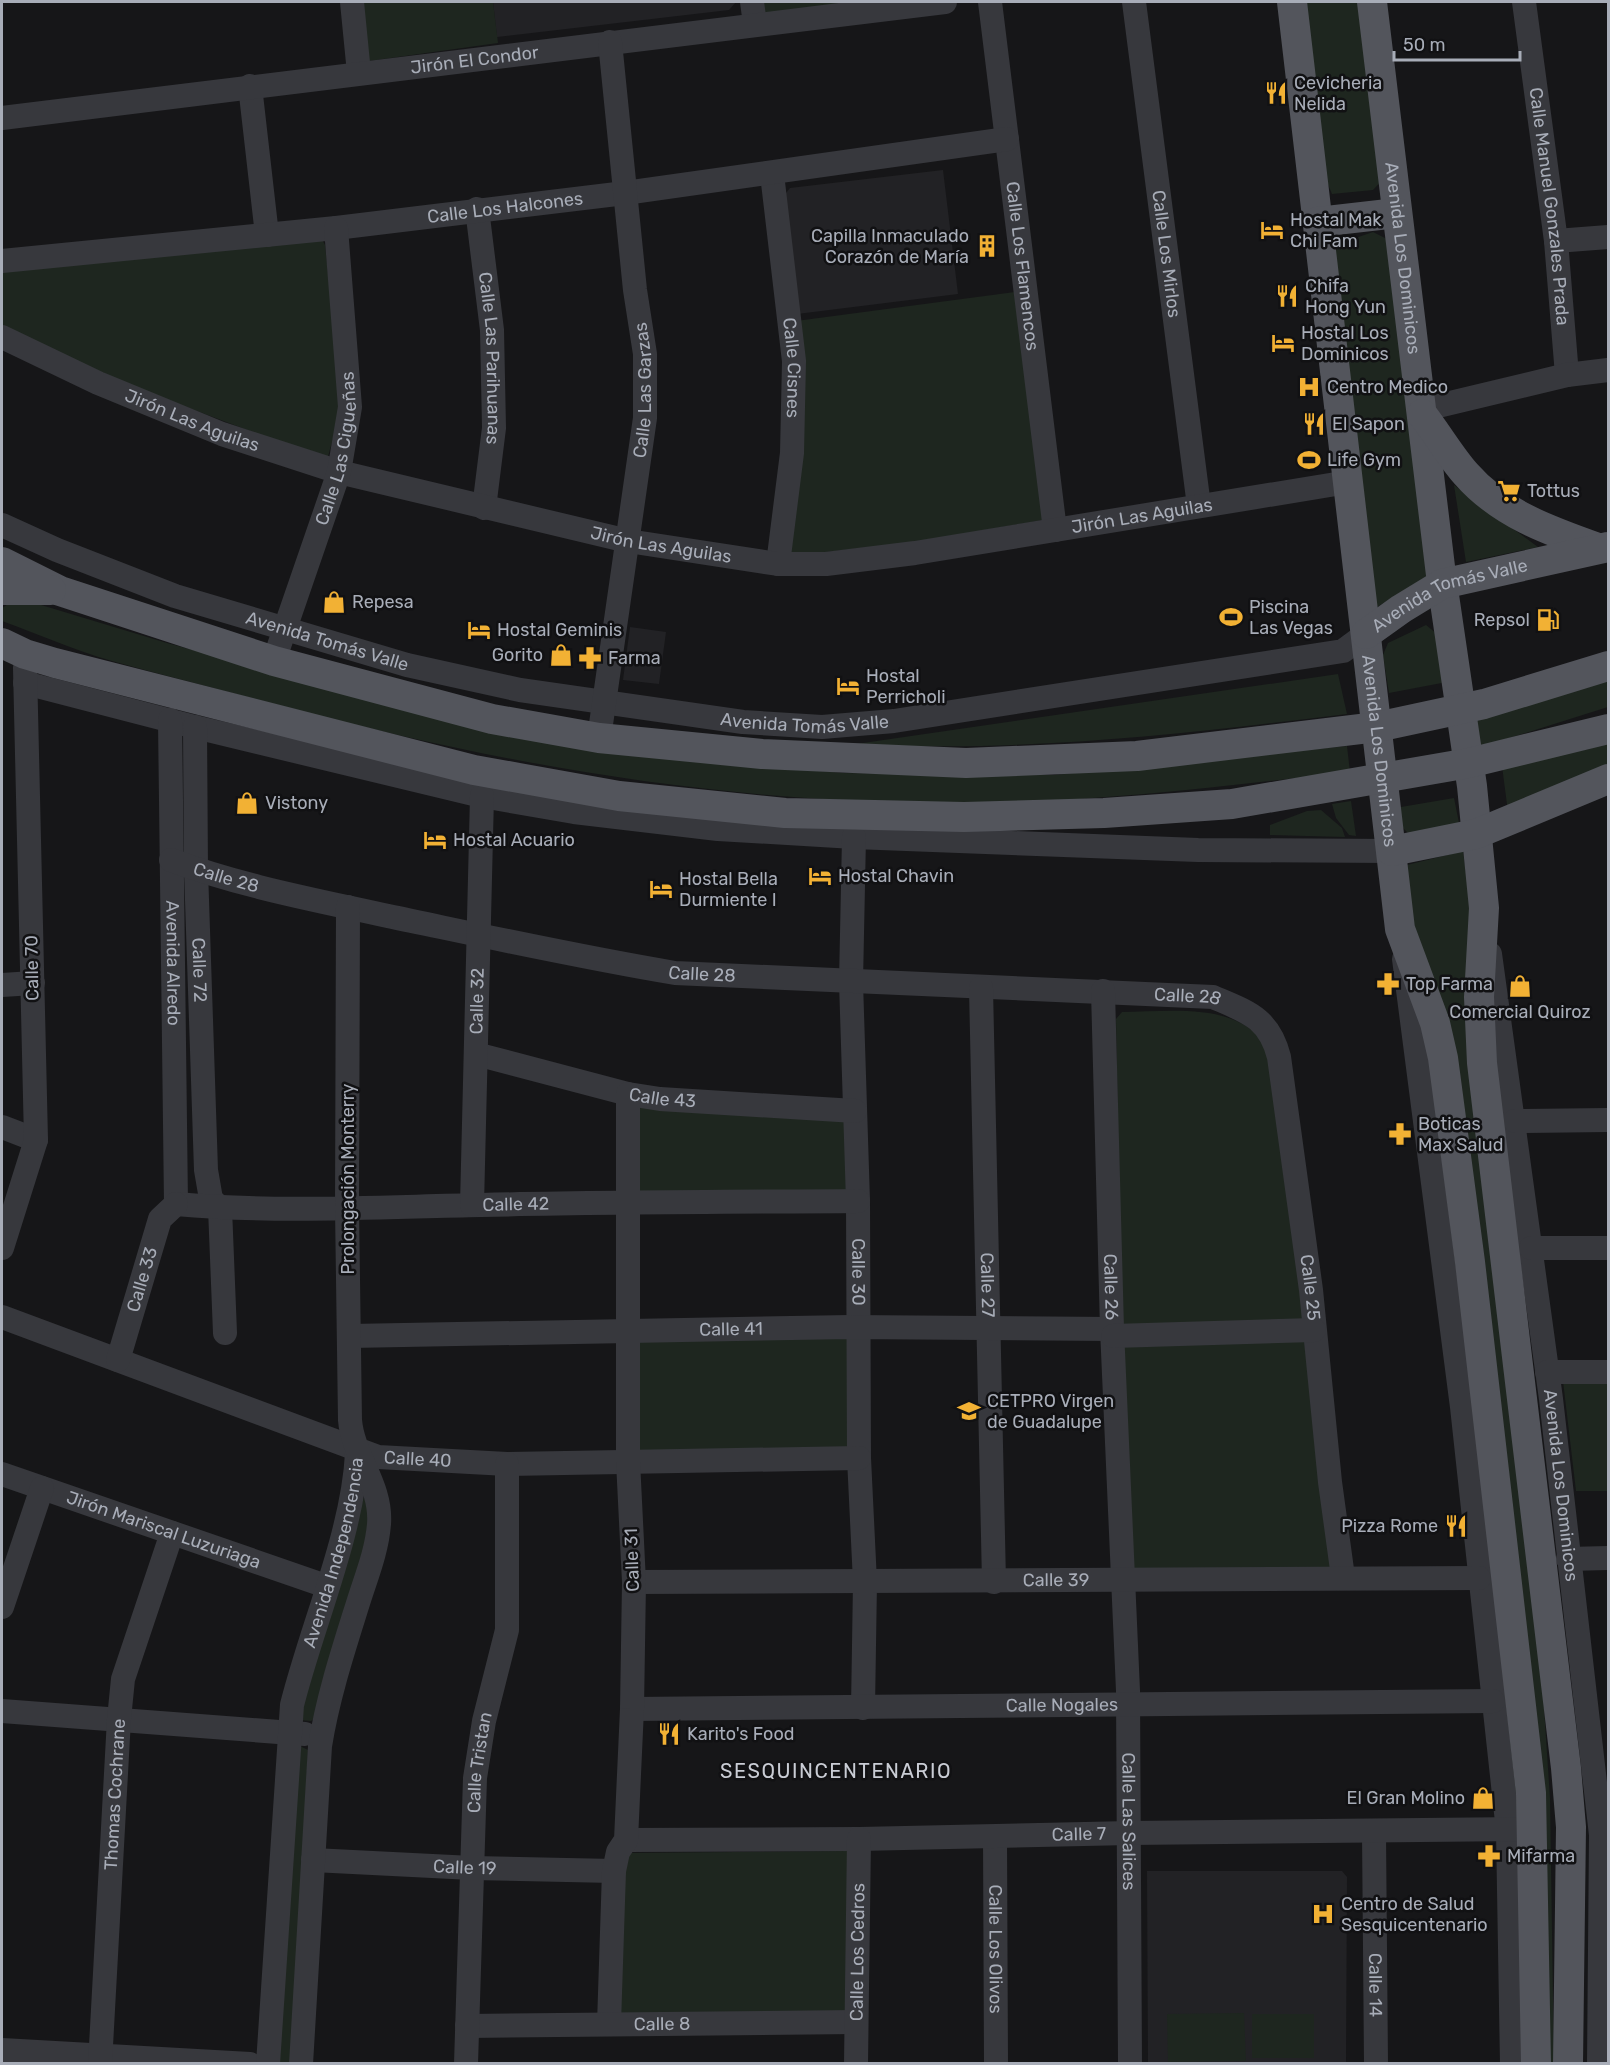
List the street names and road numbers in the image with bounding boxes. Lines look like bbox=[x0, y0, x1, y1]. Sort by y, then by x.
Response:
street label: Jirón El Condor bbox=[409, 41, 540, 79]
street label: Calle Manuel Gonzales Prada bbox=[1525, 86, 1574, 326]
street label: Avenida Los Dominicos bbox=[1380, 161, 1425, 355]
street label: Calle Los Flamencos bbox=[1001, 180, 1044, 352]
street label: Calle Los Halcones bbox=[426, 187, 584, 228]
street label: Calle Los Mirlos bbox=[1147, 189, 1186, 319]
street label: Calle Las Parihuanas bbox=[474, 271, 505, 446]
street label: Calle Cisnes bbox=[778, 316, 805, 418]
street label: Calle Las Garzas bbox=[628, 321, 656, 460]
street label: Calle Las Cigueñas bbox=[310, 371, 361, 528]
street label: Jirón Las Aguilas bbox=[122, 384, 262, 456]
street label: Jirón Las Aguilas bbox=[1070, 493, 1214, 538]
street label: Jirón Las Aguilas bbox=[588, 521, 733, 568]
street label: Avenida Tomás Valle bbox=[1367, 554, 1530, 637]
street label: Avenida Tomás Valle bbox=[243, 607, 411, 676]
street label: Avenida Los Dominicos bbox=[1357, 654, 1401, 848]
street label: Avenida Tomás Valle bbox=[719, 708, 890, 738]
street label: Calle 28 bbox=[191, 858, 261, 898]
street label: Avenida Alredo bbox=[161, 900, 185, 1026]
street label: Calle 70 bbox=[20, 935, 44, 1001]
street label: Calle 72 bbox=[187, 937, 211, 1003]
street label: Calle 28 bbox=[667, 961, 736, 987]
street label: Calle 32 bbox=[465, 967, 489, 1035]
street label: Calle 28 bbox=[1153, 983, 1225, 1010]
street label: Prolongación Monterry bbox=[337, 1083, 359, 1274]
street label: Calle 43 bbox=[628, 1083, 697, 1112]
street label: Calle 42 bbox=[482, 1193, 549, 1216]
street label: Calle 30 bbox=[847, 1238, 869, 1306]
street label: Calle 33 bbox=[122, 1244, 162, 1315]
street label: Calle 27 bbox=[976, 1252, 999, 1318]
street label: Calle 26 bbox=[1099, 1253, 1123, 1321]
street label: Calle 25 bbox=[1295, 1253, 1325, 1322]
street label: Calle 41 bbox=[699, 1318, 763, 1341]
street label: Avenida Los Dominicos bbox=[1539, 1388, 1583, 1583]
street label: Calle 40 bbox=[383, 1446, 452, 1472]
street label: Avenida Independencia bbox=[298, 1457, 368, 1651]
street label: Jirón Mariscal Luzuriaga bbox=[64, 1486, 264, 1574]
street label: Calle 31 bbox=[620, 1528, 644, 1592]
street label: Calle 39 bbox=[1023, 1569, 1089, 1591]
street label: Calle Nogales bbox=[1006, 1693, 1118, 1717]
street label: Calle Tristan bbox=[463, 1709, 497, 1813]
street label: Thomas Cochrane bbox=[100, 1718, 130, 1871]
street label: Calle Las Salices bbox=[1117, 1752, 1140, 1891]
street label: Calle 7 bbox=[1051, 1823, 1106, 1846]
street label: Calle 19 bbox=[432, 1855, 497, 1880]
street label: Calle Los Cedros bbox=[846, 1883, 869, 2021]
street label: Calle Los Olivos bbox=[984, 1884, 1007, 2014]
street label: Calle 14 bbox=[1364, 1953, 1387, 2017]
street label: Calle 8 bbox=[634, 2013, 690, 2035]

